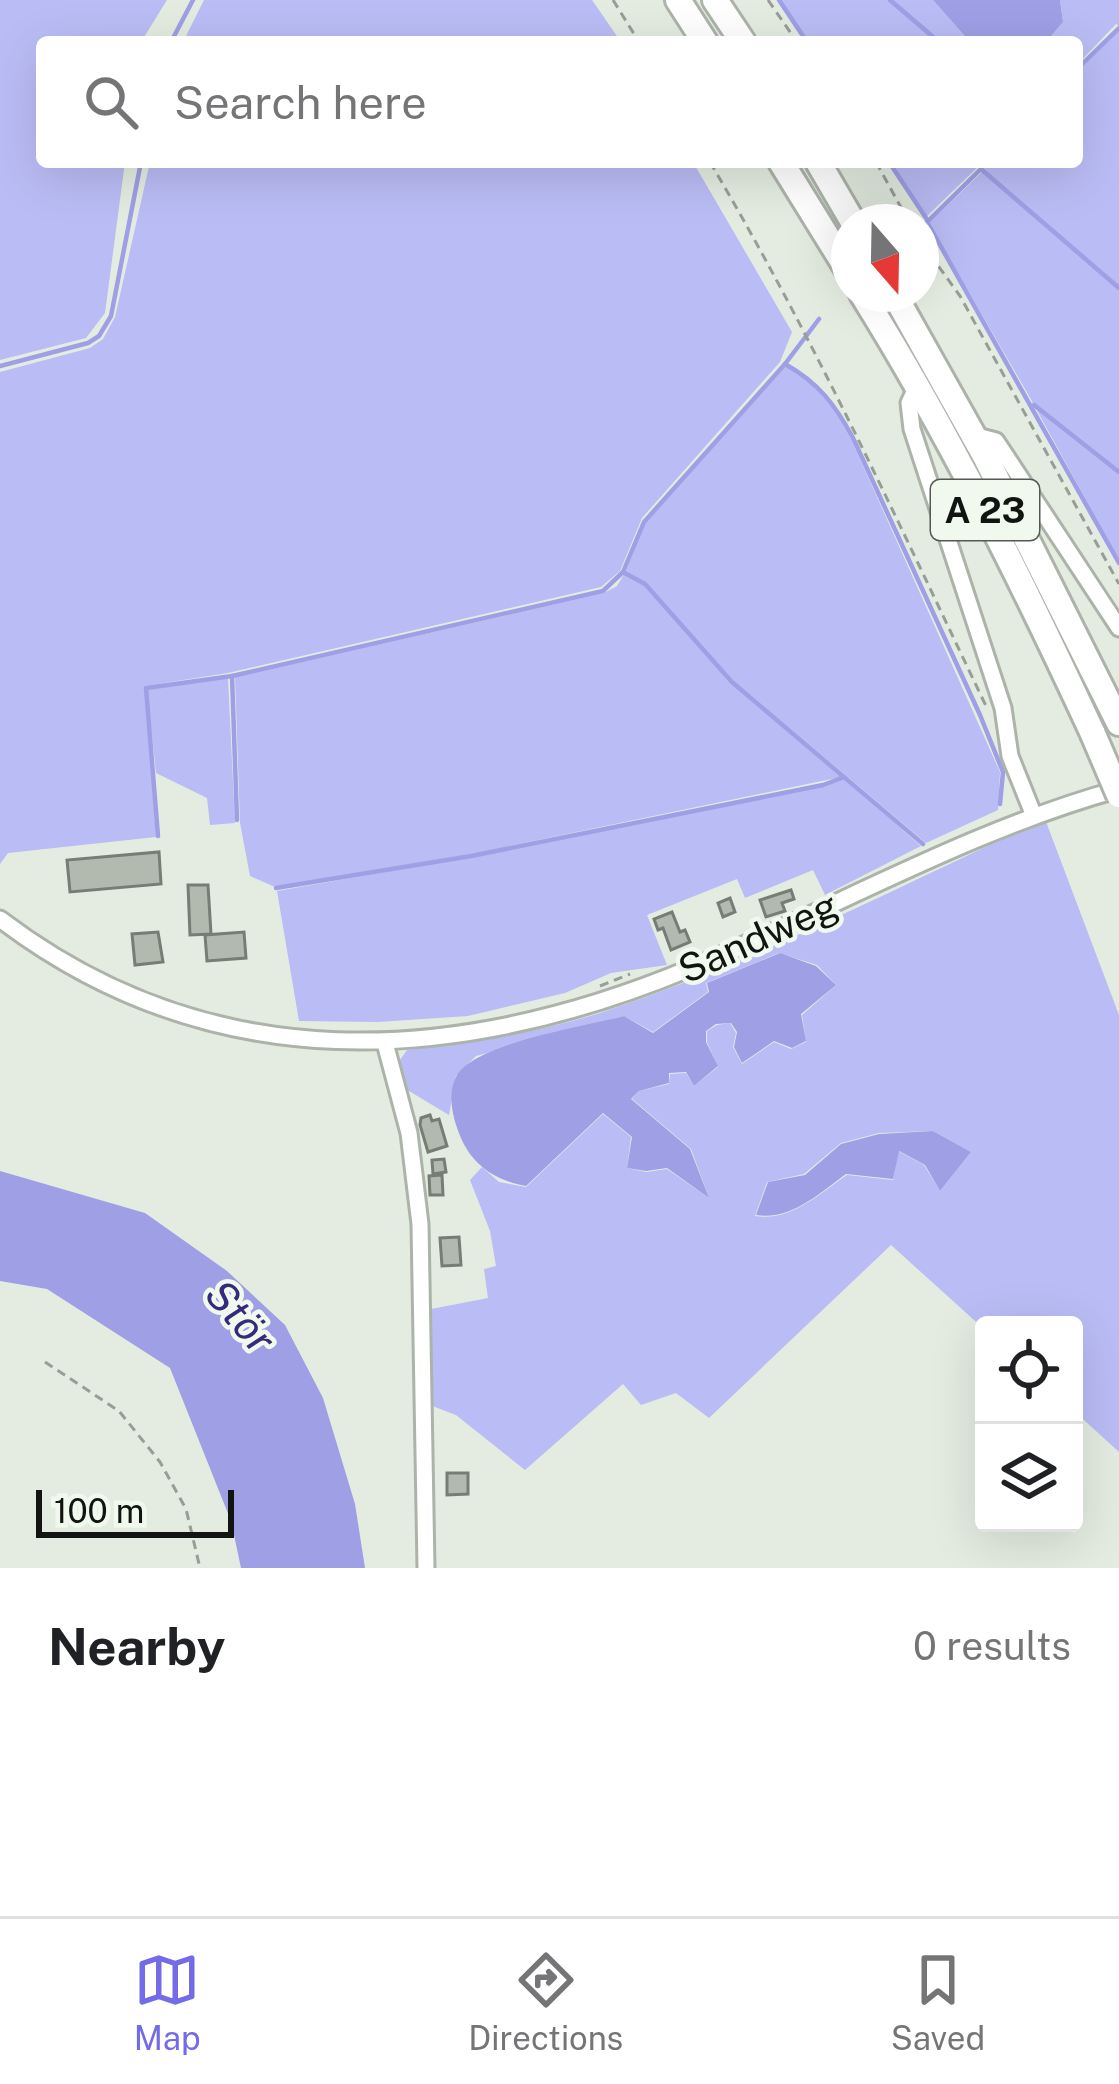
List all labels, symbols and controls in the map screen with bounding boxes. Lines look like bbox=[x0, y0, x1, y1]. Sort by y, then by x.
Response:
search box bbox=[36, 36, 1083, 168]
icon: search bbox=[78, 69, 144, 135]
text: Search here bbox=[174, 76, 427, 129]
north arrow bbox=[831, 204, 939, 312]
road number: A 23 bbox=[931, 480, 1039, 540]
street label: Sandweg bbox=[671, 881, 845, 993]
water label: Stör bbox=[196, 1270, 287, 1363]
map controls bbox=[975, 1316, 1083, 1532]
button: locate bbox=[975, 1316, 1083, 1424]
button: layers bbox=[975, 1424, 1083, 1532]
scale bar bbox=[36, 1484, 234, 1537]
text: 100 m bbox=[54, 1492, 144, 1530]
text: Nearby bbox=[48, 1617, 225, 1676]
text: 0 results bbox=[913, 1623, 1071, 1669]
tab: Map bbox=[134, 1947, 201, 2057]
tab: Directions bbox=[468, 1947, 623, 2057]
tab: Saved bbox=[891, 1947, 985, 2057]

